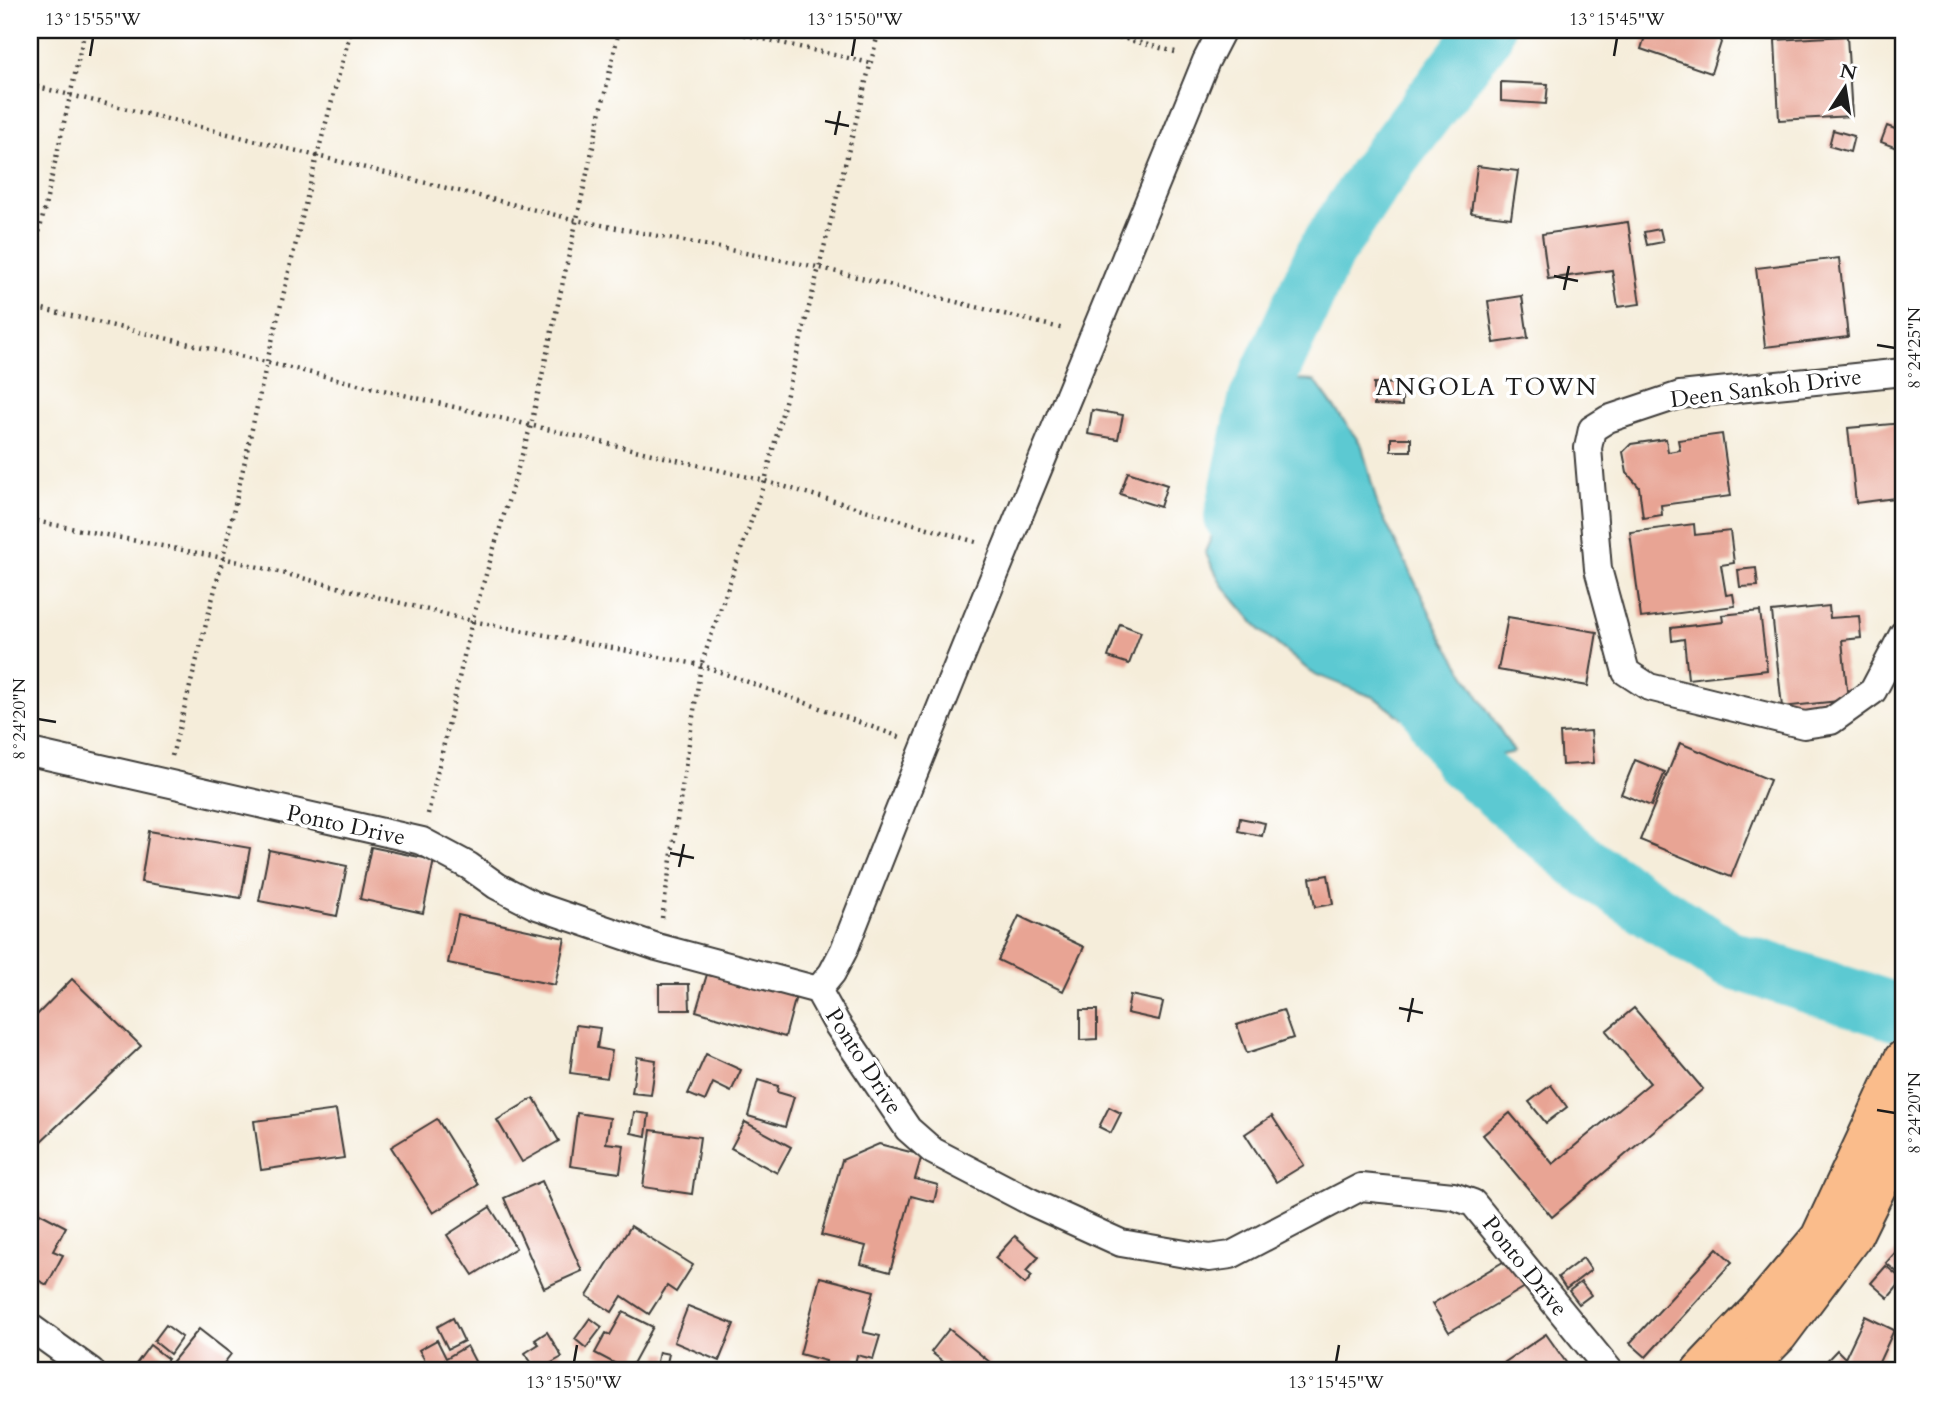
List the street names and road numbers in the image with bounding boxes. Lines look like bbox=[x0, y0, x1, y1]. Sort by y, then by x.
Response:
street label: Deen Sankoh Drive bbox=[1669, 361, 1863, 415]
street label: Ponto Drive bbox=[284, 797, 408, 853]
street label: Ponto Drive bbox=[818, 1002, 910, 1120]
street label: Ponto Drive bbox=[1475, 1209, 1575, 1323]

